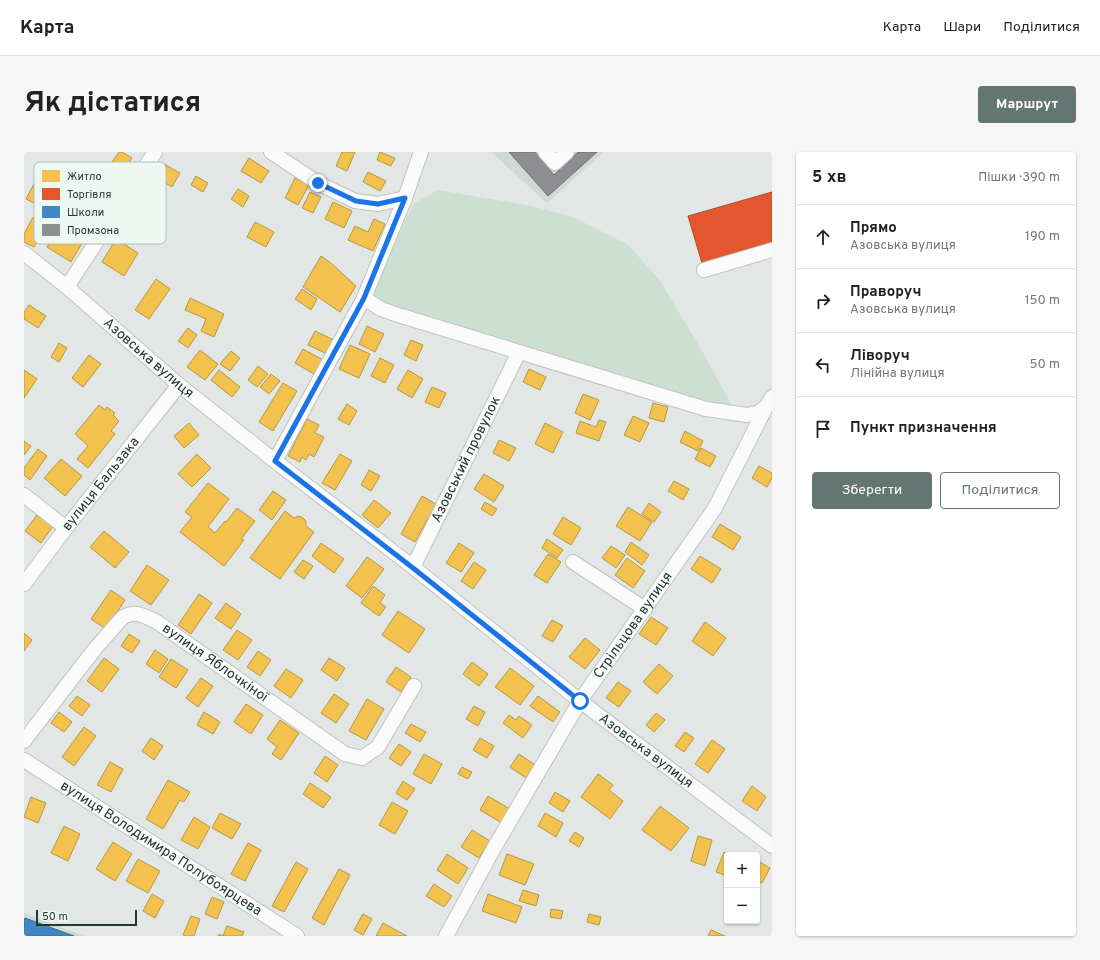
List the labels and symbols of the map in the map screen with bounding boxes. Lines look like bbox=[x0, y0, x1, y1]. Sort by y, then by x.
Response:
legend bbox=[34, 162, 166, 244]
text: Житло bbox=[67, 170, 102, 184]
route end bbox=[309, 174, 327, 192]
text: Торгівля bbox=[67, 188, 111, 202]
text: Школи bbox=[67, 206, 104, 220]
text: Промзона bbox=[67, 224, 119, 238]
street label: Азовська вулиця bbox=[100, 314, 197, 402]
street label: Азовський провулок bbox=[428, 393, 504, 525]
street label: вулиця Бальзака bbox=[58, 434, 143, 534]
street label: Стрільцова вулиця bbox=[590, 569, 676, 682]
street label: вулиця Яблочкіної bbox=[159, 620, 272, 706]
route start bbox=[571, 692, 589, 710]
street label: Азовська вулиця bbox=[595, 710, 697, 792]
street label: вулиця Володимира Полубоярцева bbox=[57, 777, 265, 919]
scale bar bbox=[36, 908, 137, 927]

